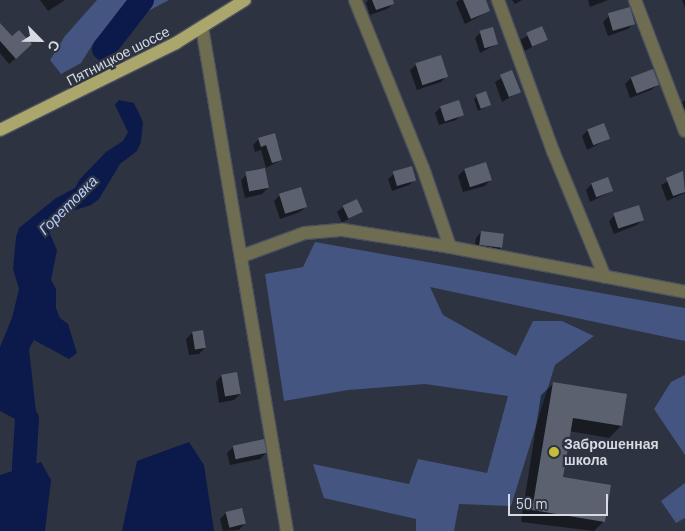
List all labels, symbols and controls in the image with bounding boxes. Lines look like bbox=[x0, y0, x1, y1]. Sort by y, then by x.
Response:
north arrow bbox=[15, 15, 65, 65]
street label: Пятницкое шоссе bbox=[64, 23, 172, 89]
text: С bbox=[44, 38, 64, 54]
water label: Горетовка bbox=[35, 172, 101, 238]
place label: Заброшенная школа bbox=[564, 436, 659, 468]
marker: Заброшенная школа bbox=[548, 446, 560, 458]
scale bar bbox=[510, 484, 610, 516]
text: 50 m bbox=[516, 494, 548, 512]

